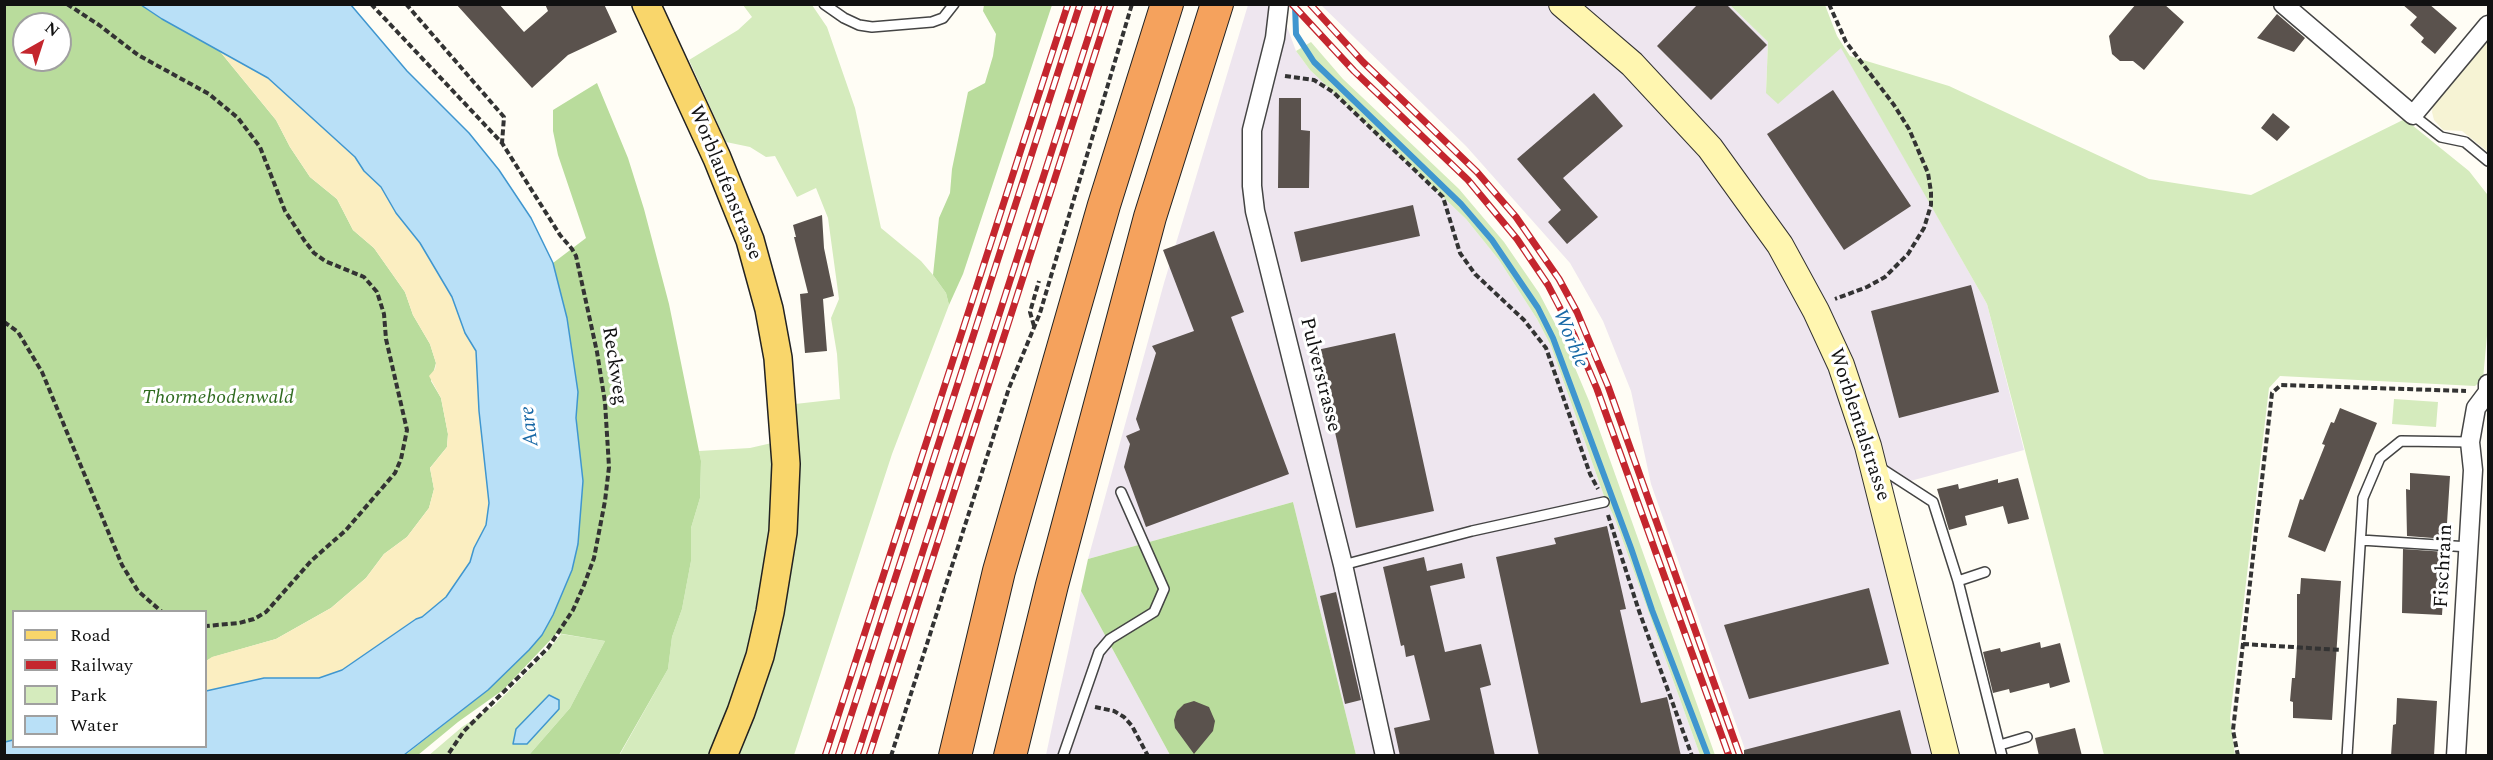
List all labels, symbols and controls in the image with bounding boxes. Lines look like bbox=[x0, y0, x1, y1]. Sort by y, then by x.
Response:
north arrow bbox=[12, 12, 72, 72]
text: N bbox=[39, 16, 65, 43]
street label: Worblaufenstrasse bbox=[682, 102, 766, 264]
water label: Worble bbox=[1545, 306, 1593, 372]
street label: Pulverstrasse bbox=[1293, 315, 1345, 435]
street label: Reckweg bbox=[595, 325, 631, 407]
street label: Worblentalstrasse bbox=[1822, 345, 1894, 505]
park label: Thormebodenwald bbox=[142, 387, 294, 411]
water label: Aare bbox=[516, 404, 546, 448]
street label: Fischrain bbox=[2431, 523, 2459, 609]
legend bbox=[12, 610, 207, 748]
text: Road bbox=[70, 622, 111, 649]
text: Railway bbox=[70, 652, 133, 679]
text: Park bbox=[70, 682, 107, 709]
text: Water bbox=[70, 712, 118, 739]

